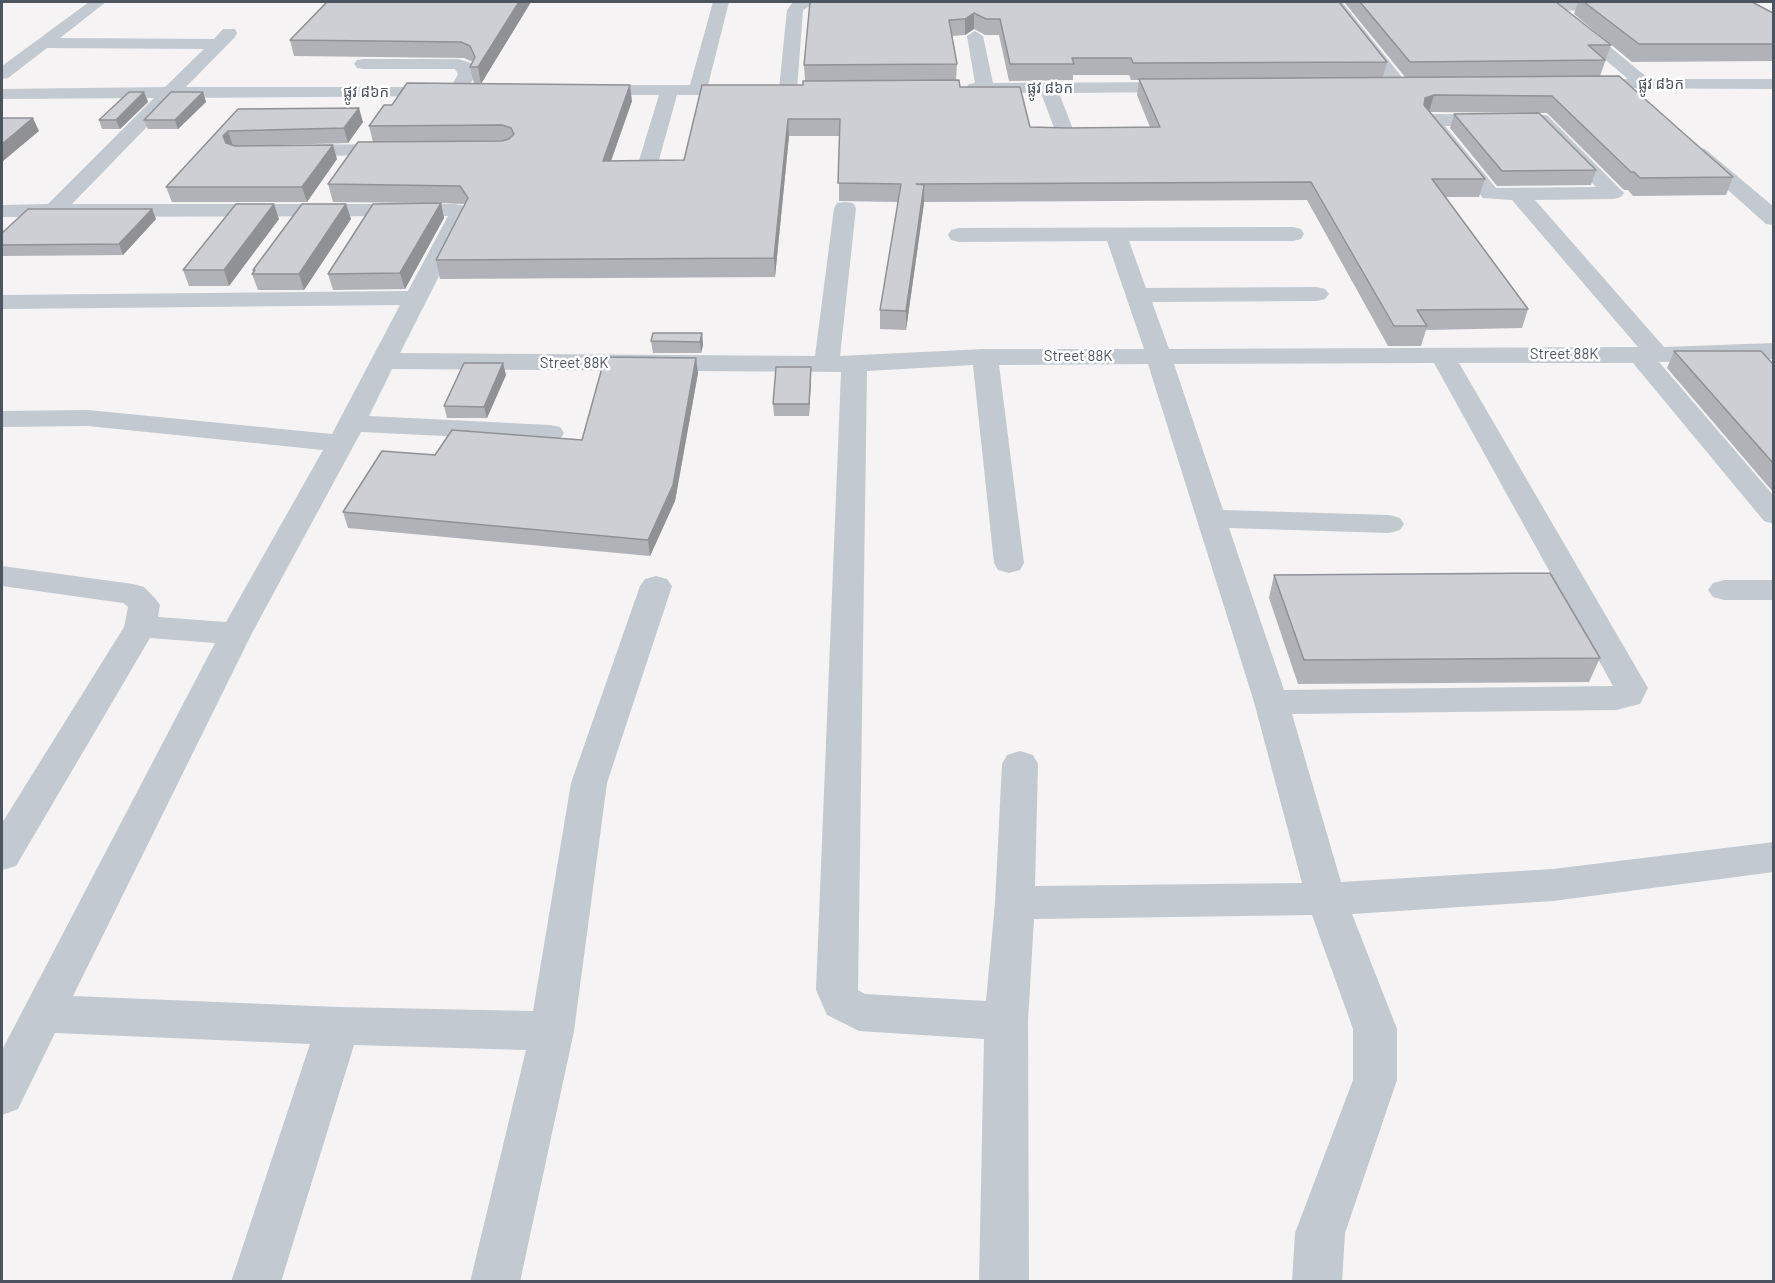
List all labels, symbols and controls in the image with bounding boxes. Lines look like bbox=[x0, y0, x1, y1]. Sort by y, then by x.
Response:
street label: ផ្លូវ ៨៦ក bbox=[1638, 75, 1684, 93]
street label: ផ្លូវ ៨៦ក bbox=[1027, 79, 1073, 97]
street label: ផ្លូវ ៨៦ក bbox=[343, 83, 389, 101]
street label: Street 88K bbox=[1530, 345, 1598, 363]
street label: Street 88K bbox=[1044, 347, 1112, 365]
street label: Street 88K bbox=[540, 354, 608, 372]

